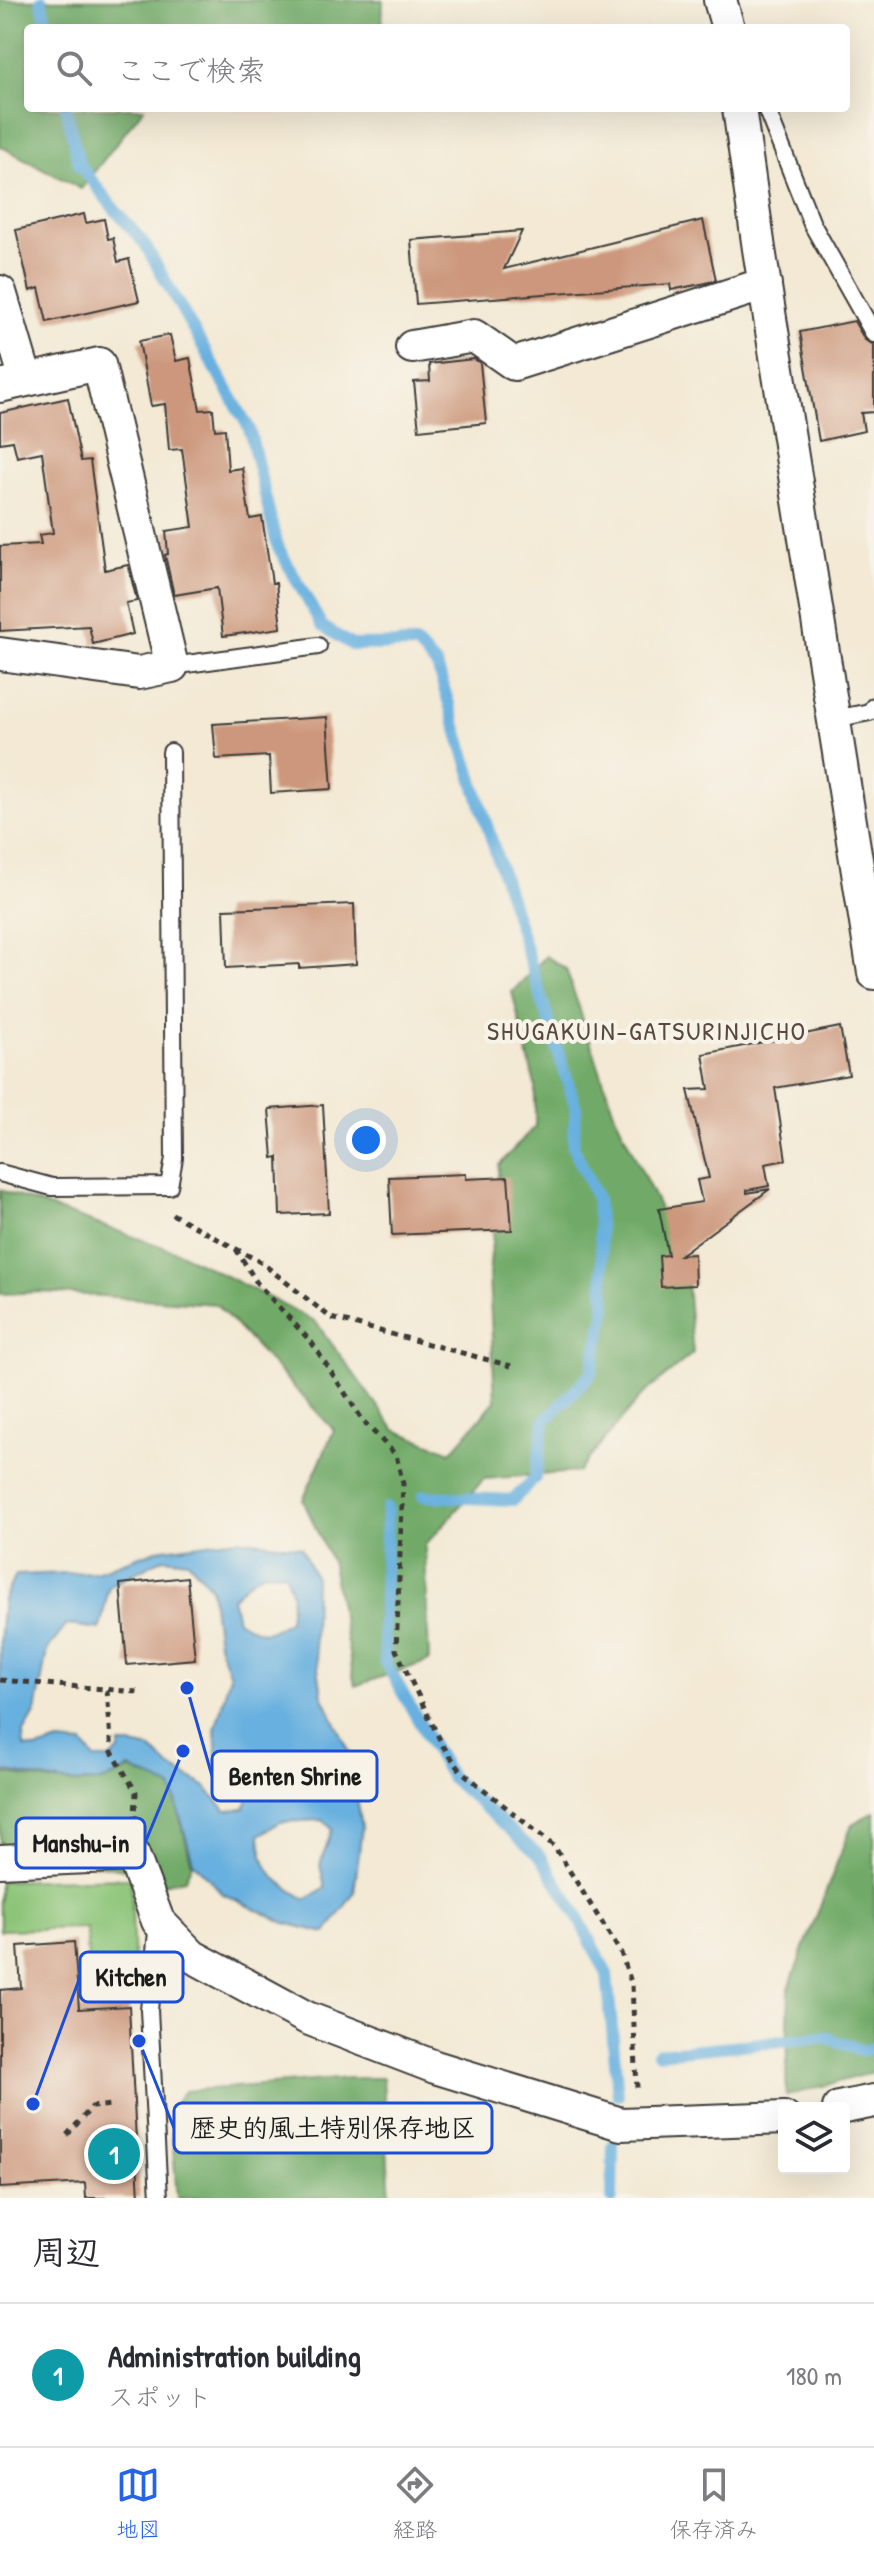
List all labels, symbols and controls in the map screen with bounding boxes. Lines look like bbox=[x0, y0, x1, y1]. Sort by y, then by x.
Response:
search box bbox=[24, 24, 850, 112]
icon: search bbox=[52, 46, 96, 90]
text: ここで検索 bbox=[116, 50, 266, 90]
district label: SHUGAKUIN-GATSURINJICHO bbox=[487, 1013, 807, 1048]
your location bbox=[346, 1120, 386, 1160]
callout: Benten Shrine bbox=[212, 1751, 377, 1801]
text: Benten Shrine bbox=[228, 1758, 362, 1793]
callout: Manshu-in bbox=[16, 1818, 145, 1868]
text: Manshu-in bbox=[33, 1825, 129, 1860]
callout: Kitchen bbox=[80, 1952, 183, 2002]
text: Kitchen bbox=[95, 1959, 167, 1994]
map controls bbox=[778, 2102, 850, 2174]
button: layers bbox=[778, 2102, 850, 2174]
callout: 歴史的風土特別保存地区 bbox=[174, 2103, 492, 2153]
text: 歴史的風土特別保存地区 bbox=[190, 2110, 476, 2145]
pin: 1 bbox=[88, 2124, 140, 2184]
text: 周辺 bbox=[32, 2229, 100, 2275]
text: Administration building bbox=[108, 2336, 361, 2376]
text: 1 bbox=[53, 2358, 63, 2393]
text: 180 m bbox=[786, 2358, 842, 2393]
text: スポット bbox=[108, 2379, 212, 2414]
tab: 地図 bbox=[116, 2463, 160, 2544]
tab: 経路 bbox=[393, 2463, 437, 2544]
tab: 保存済み bbox=[670, 2463, 758, 2544]

